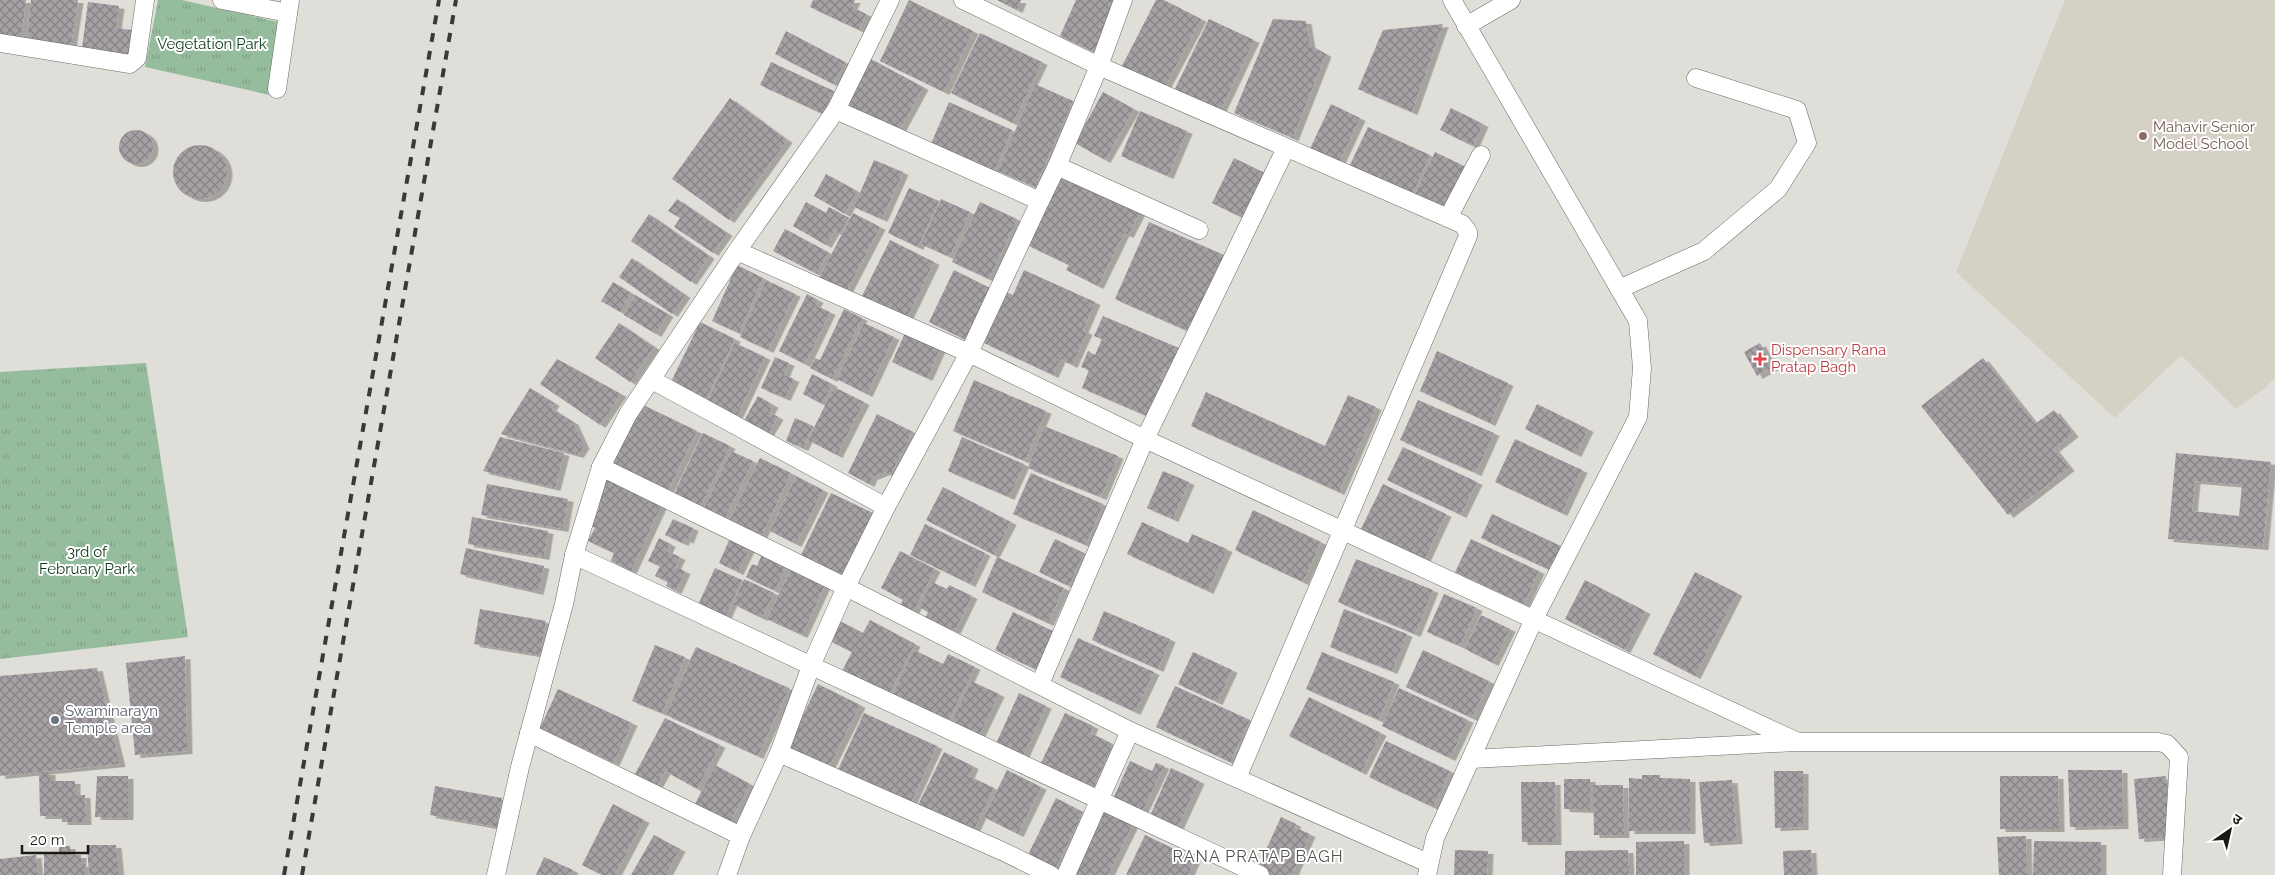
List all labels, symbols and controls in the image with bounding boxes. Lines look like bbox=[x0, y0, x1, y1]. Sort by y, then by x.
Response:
park label: Vegetation Park bbox=[157, 35, 267, 53]
place label: Mahavir Senior Model School bbox=[2153, 118, 2256, 153]
marker: Mahavir Senior Model School bbox=[2137, 130, 2149, 142]
place label: Dispensary Rana Pratap Bagh bbox=[1771, 341, 1886, 376]
marker: Dispensary Rana Pratap Bagh bbox=[1753, 352, 1767, 366]
park label: 3rd of February Park bbox=[39, 543, 135, 578]
place label: Swaminarayn Temple area bbox=[65, 702, 158, 737]
marker: Swaminarayn Temple area bbox=[49, 714, 61, 726]
north arrow bbox=[2205, 805, 2255, 855]
text: उ bbox=[2229, 810, 2246, 829]
scale bar bbox=[22, 822, 89, 854]
text: 20 m bbox=[30, 831, 65, 849]
district label: RANA PRATAP BAGH bbox=[1172, 847, 1344, 866]

